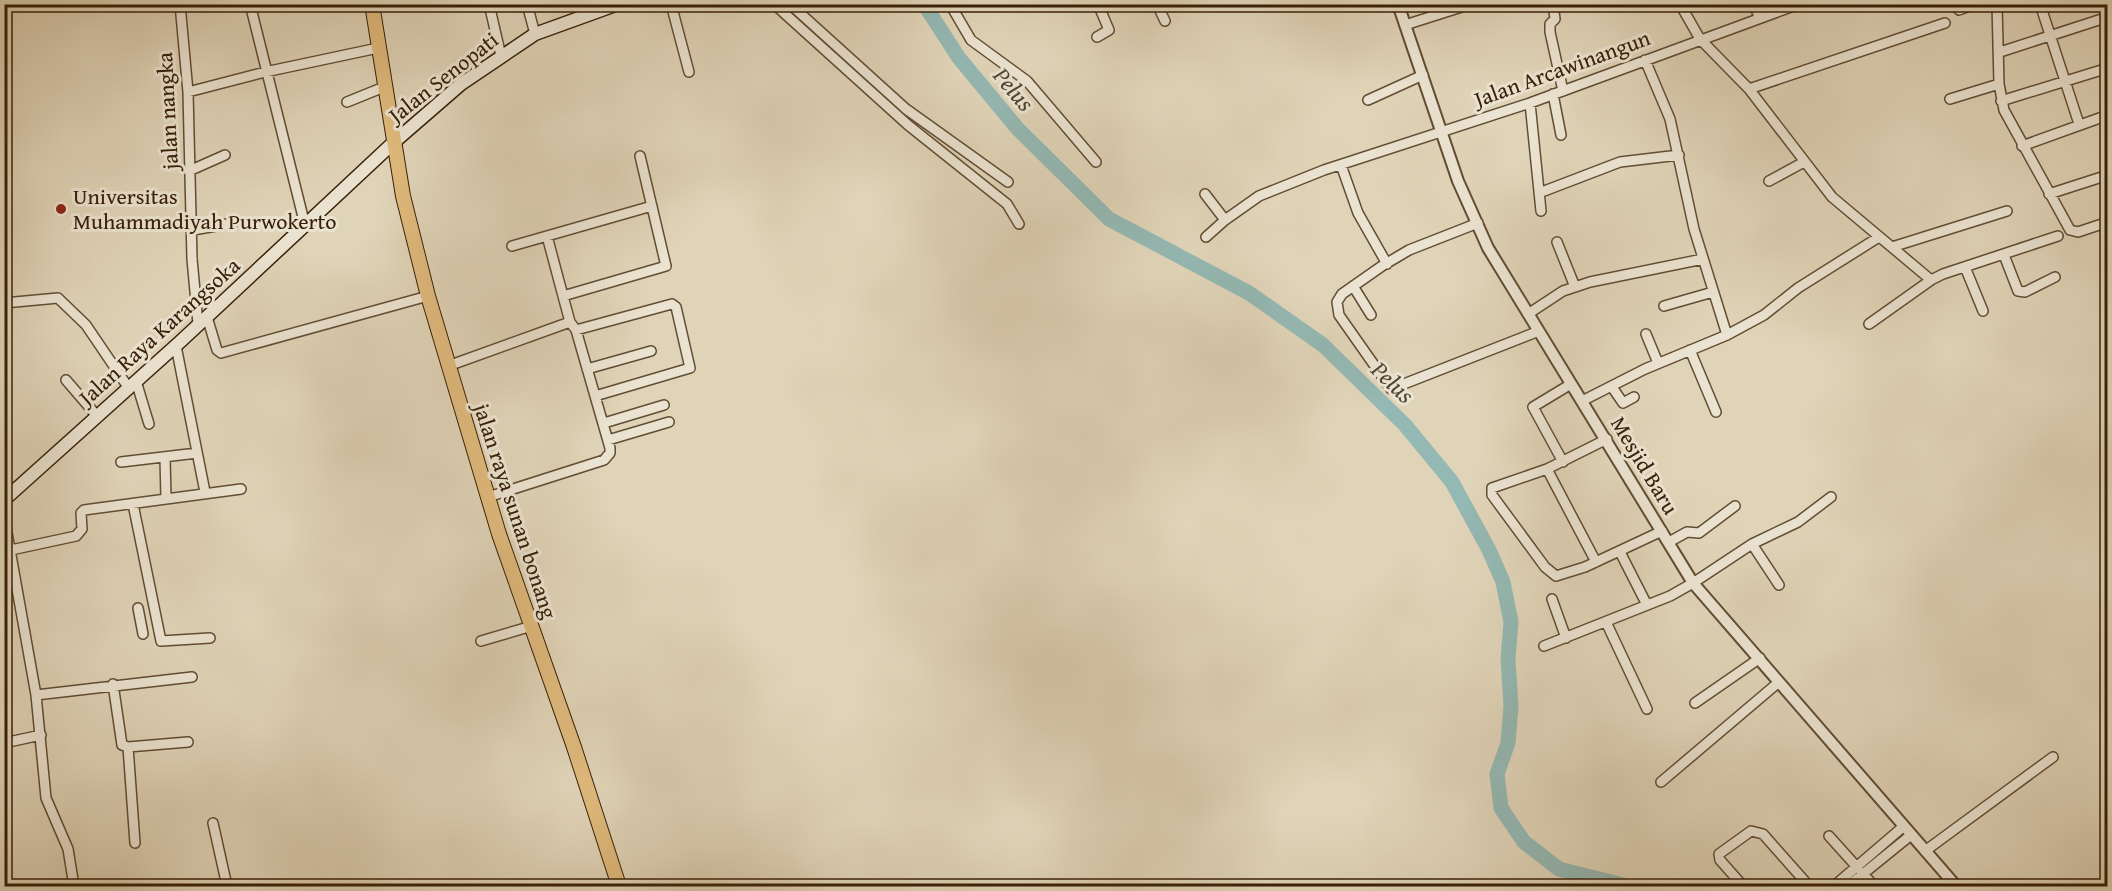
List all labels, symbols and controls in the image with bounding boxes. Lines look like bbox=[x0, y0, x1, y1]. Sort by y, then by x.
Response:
street label: Jalan Arcawinangun bbox=[1467, 21, 1655, 116]
street label: Jalan Senopati bbox=[379, 24, 505, 132]
street label: jalan nangka bbox=[148, 51, 186, 174]
water label: Pelus bbox=[984, 59, 1043, 119]
place label: Universitas Muhammadiyah Purwokerto bbox=[73, 180, 337, 237]
marker: Universitas Muhammadiyah Purwokerto bbox=[54, 202, 68, 216]
street label: Jalan Raya Karangsoka bbox=[69, 249, 247, 414]
water label: Pelus bbox=[1363, 352, 1423, 412]
street label: jalan raya sunan bonang bbox=[465, 396, 566, 623]
street label: Mesjid Baru bbox=[1603, 410, 1687, 520]

